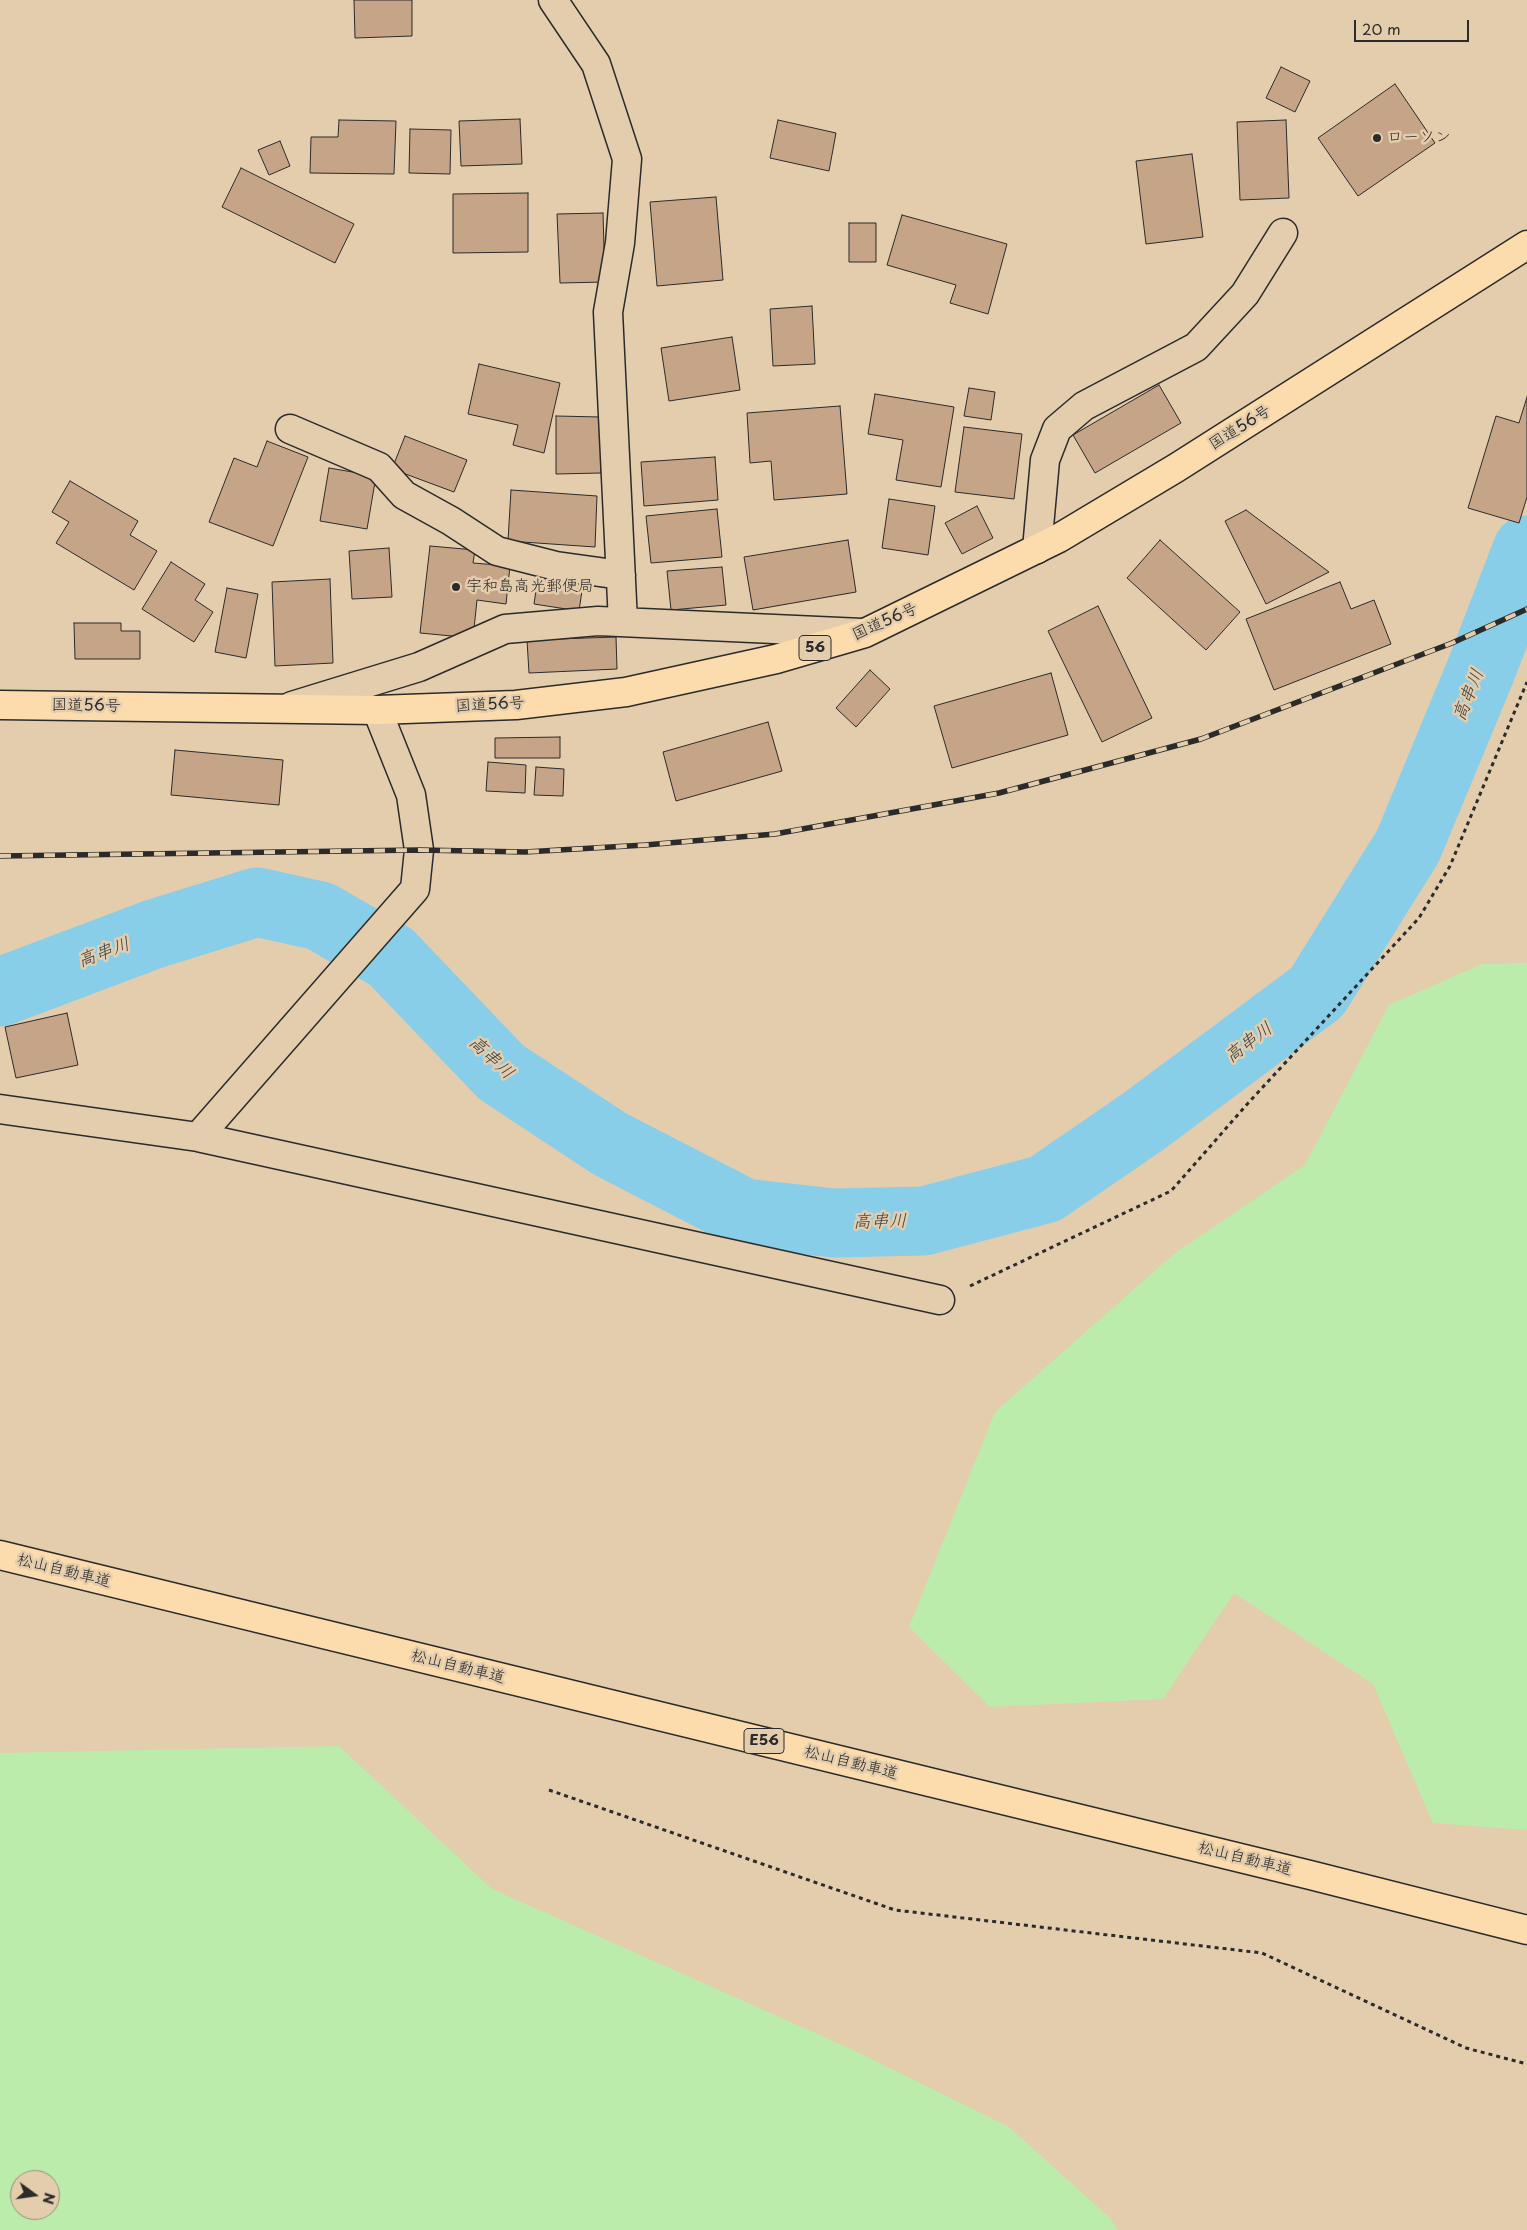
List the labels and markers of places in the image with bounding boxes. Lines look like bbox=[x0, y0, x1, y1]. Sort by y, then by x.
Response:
place label: ローソン bbox=[1387, 128, 1451, 148]
marker: ローソン bbox=[1371, 132, 1383, 144]
place label: 宇和島高光郵便局 bbox=[466, 577, 594, 597]
marker: 宇和島高光郵便局 bbox=[450, 581, 462, 593]

